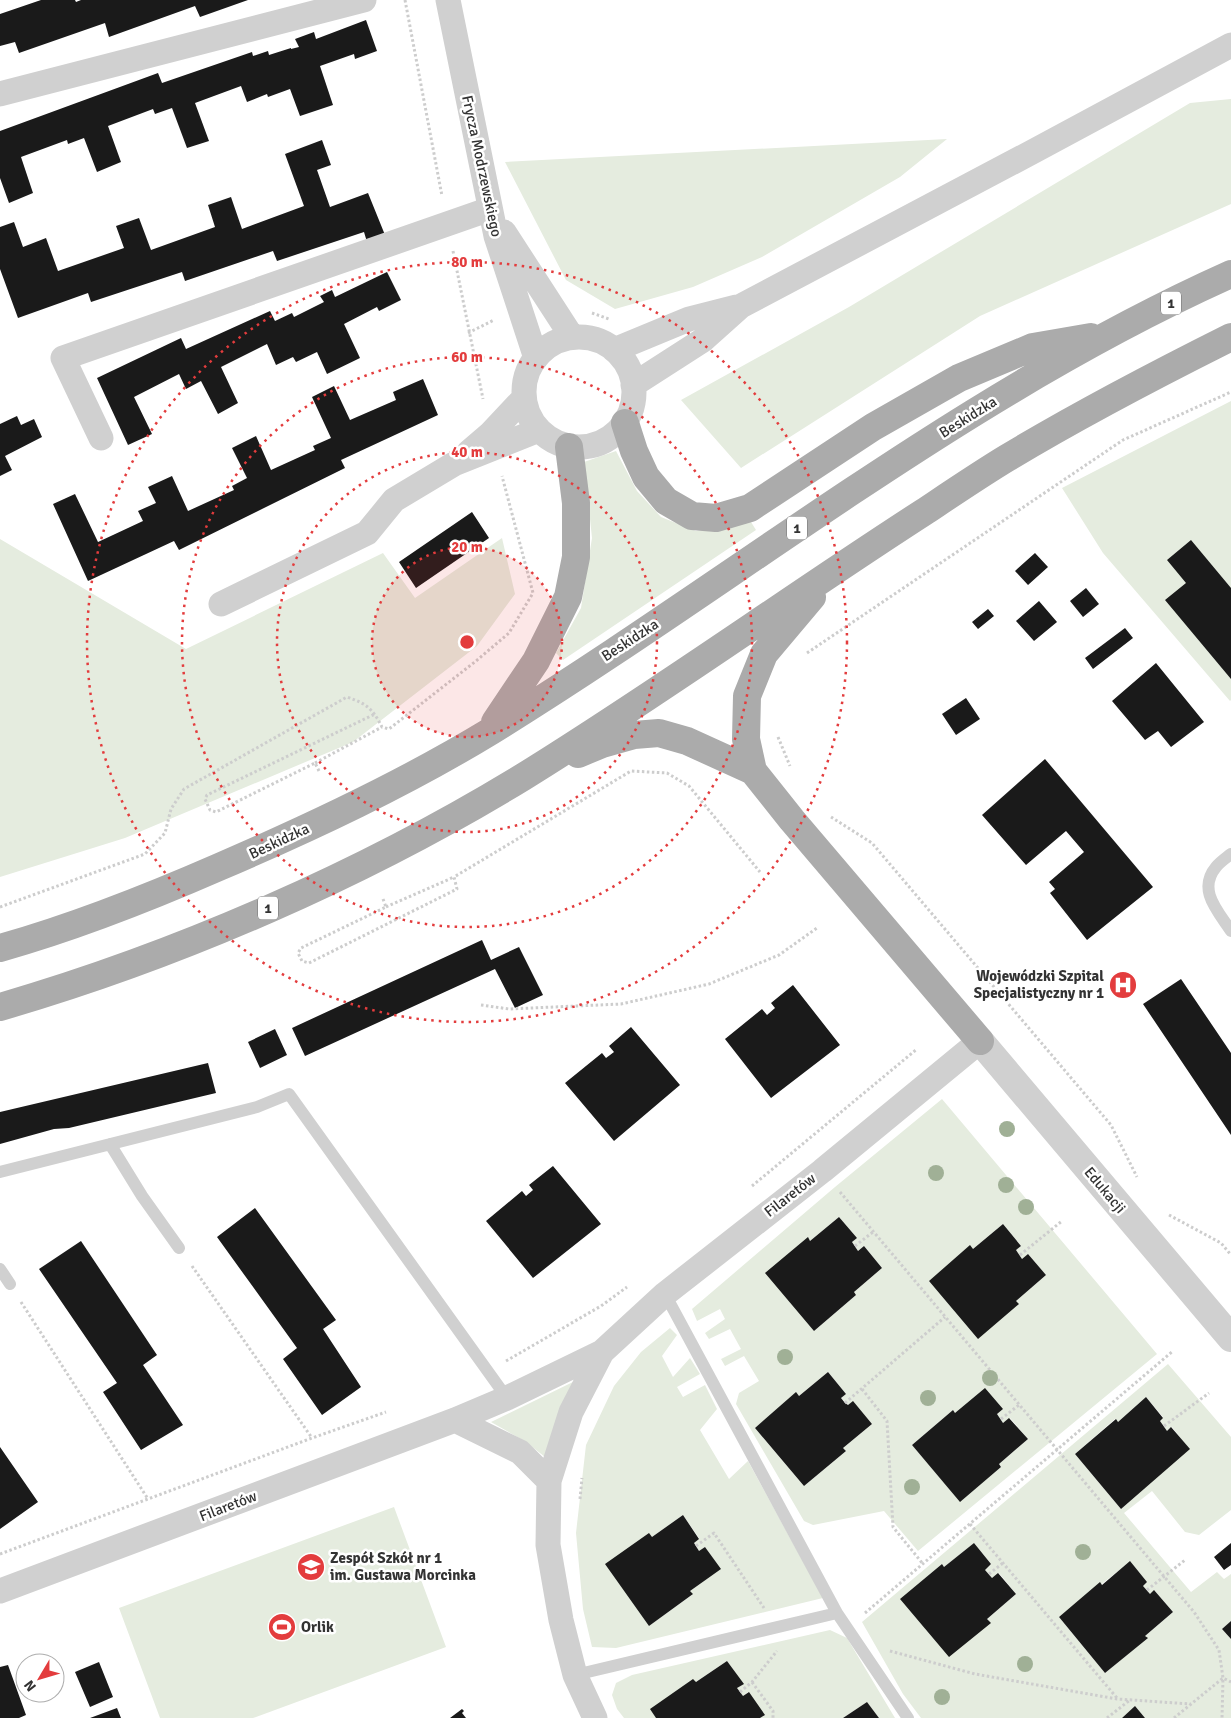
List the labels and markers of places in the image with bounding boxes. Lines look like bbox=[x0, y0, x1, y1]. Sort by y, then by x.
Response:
centre of rings bbox=[458, 633, 476, 651]
place label: Wojewódzki Szpital Specjalistyczny nr 1 bbox=[974, 967, 1104, 1002]
hospital icon: Wojewódzki Szpital Specjalistyczny nr 1 bbox=[1108, 970, 1138, 1000]
place label: Zespół Szkół nr 1 im. Gustawa Morcinka bbox=[330, 1549, 476, 1584]
school or university icon: Zespół Szkół nr 1 im. Gustawa Morcinka bbox=[296, 1552, 326, 1582]
sports icon: Orlik bbox=[267, 1612, 297, 1642]
place label: Orlik bbox=[301, 1618, 334, 1636]

